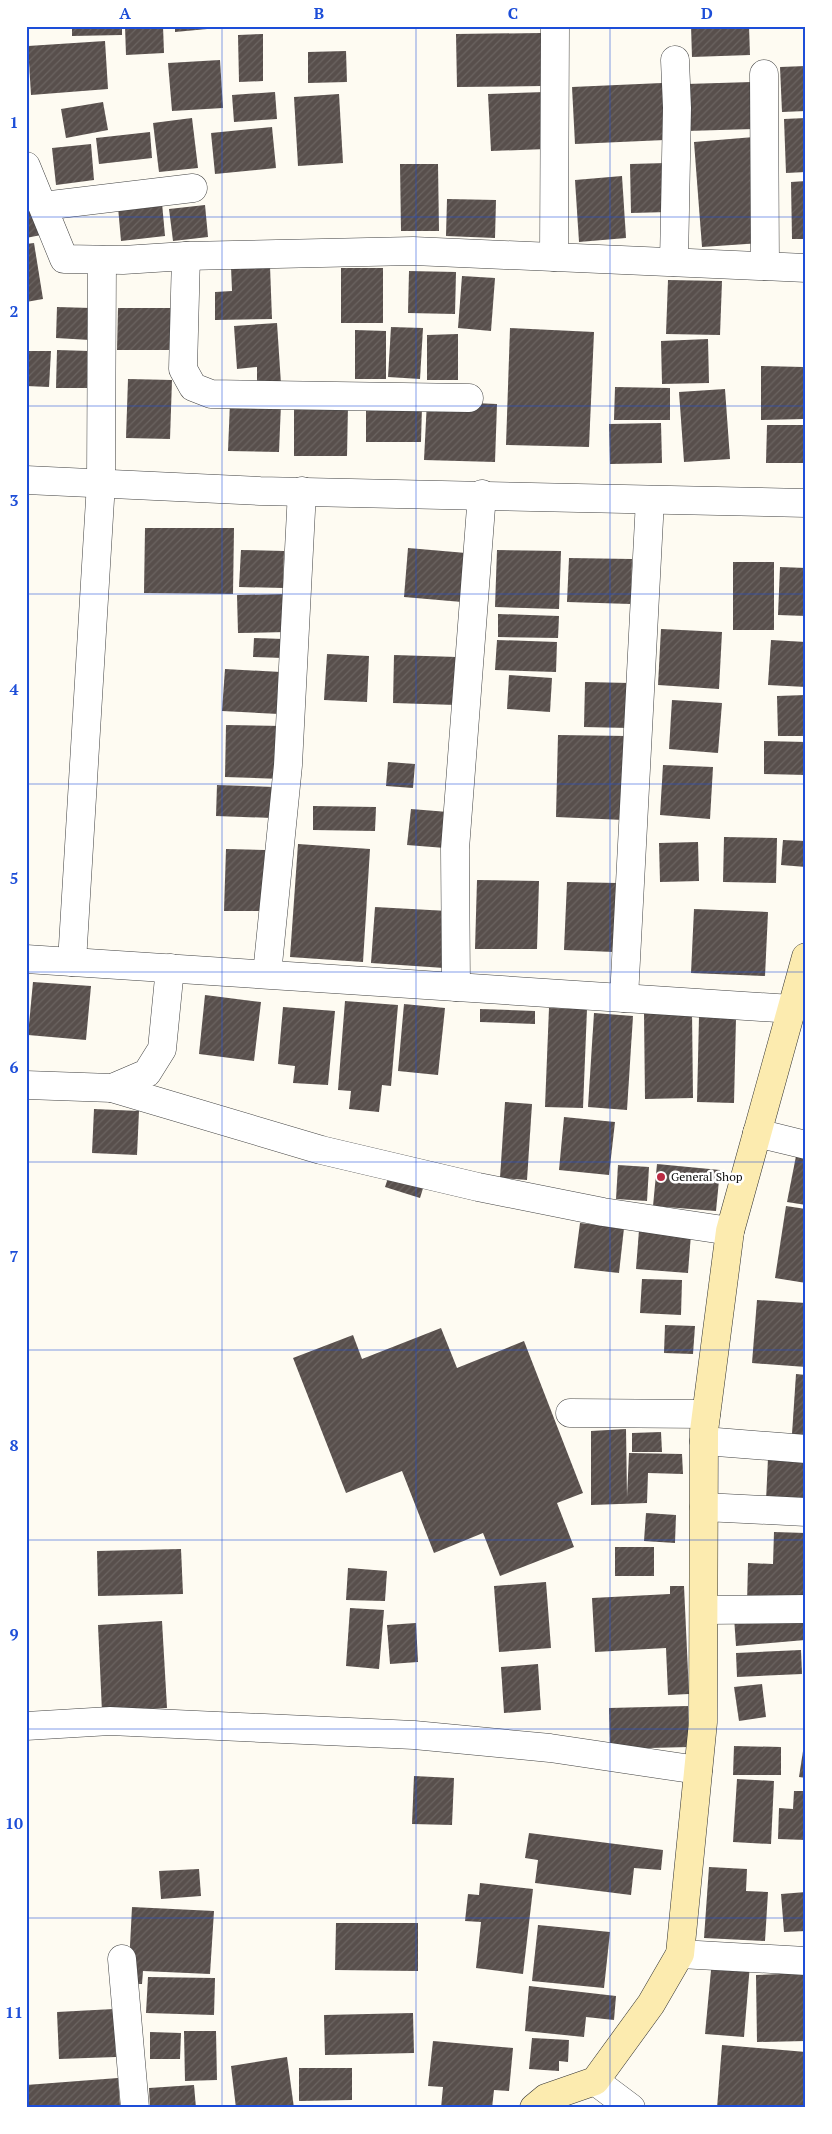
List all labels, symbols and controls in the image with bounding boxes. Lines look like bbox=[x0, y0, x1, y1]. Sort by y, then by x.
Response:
text: A bbox=[119, 2, 131, 24]
text: B bbox=[314, 2, 324, 24]
text: C bbox=[508, 2, 518, 24]
text: D bbox=[701, 2, 713, 24]
text: 1 bbox=[9, 111, 19, 133]
text: 2 bbox=[9, 300, 19, 322]
text: 3 bbox=[9, 489, 19, 511]
text: 4 bbox=[9, 678, 19, 700]
text: 5 bbox=[9, 867, 19, 889]
text: 6 bbox=[9, 1056, 19, 1078]
place label: General Shop bbox=[671, 1169, 743, 1184]
marker: General Shop bbox=[655, 1171, 667, 1183]
text: 7 bbox=[9, 1245, 19, 1267]
text: 8 bbox=[9, 1434, 19, 1456]
text: 9 bbox=[9, 1623, 19, 1645]
text: 10 bbox=[5, 1812, 23, 1834]
text: 11 bbox=[5, 2001, 23, 2023]

